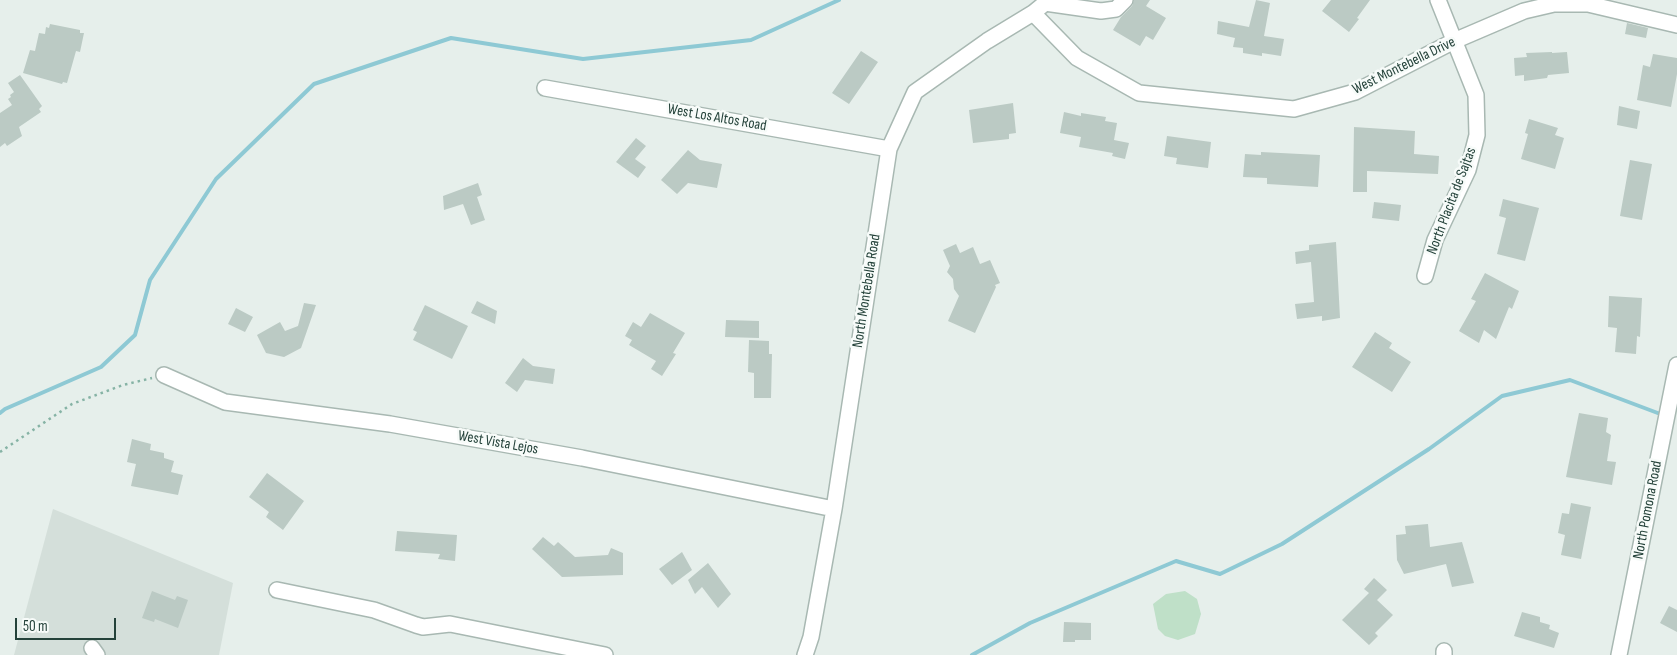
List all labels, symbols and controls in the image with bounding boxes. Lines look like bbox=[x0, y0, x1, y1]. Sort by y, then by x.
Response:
street label: West Montebella Drive bbox=[1350, 33, 1458, 99]
street label: West Los Altos Road bbox=[666, 100, 768, 136]
street label: North Placita de Sajtas bbox=[1423, 145, 1481, 257]
street label: North Montebella Road bbox=[849, 233, 885, 349]
street label: West Vista Lejos bbox=[456, 427, 540, 459]
street label: North Pomona Road bbox=[1630, 459, 1666, 561]
scale bar bbox=[18, 608, 119, 640]
text: 50 m bbox=[23, 617, 48, 636]

